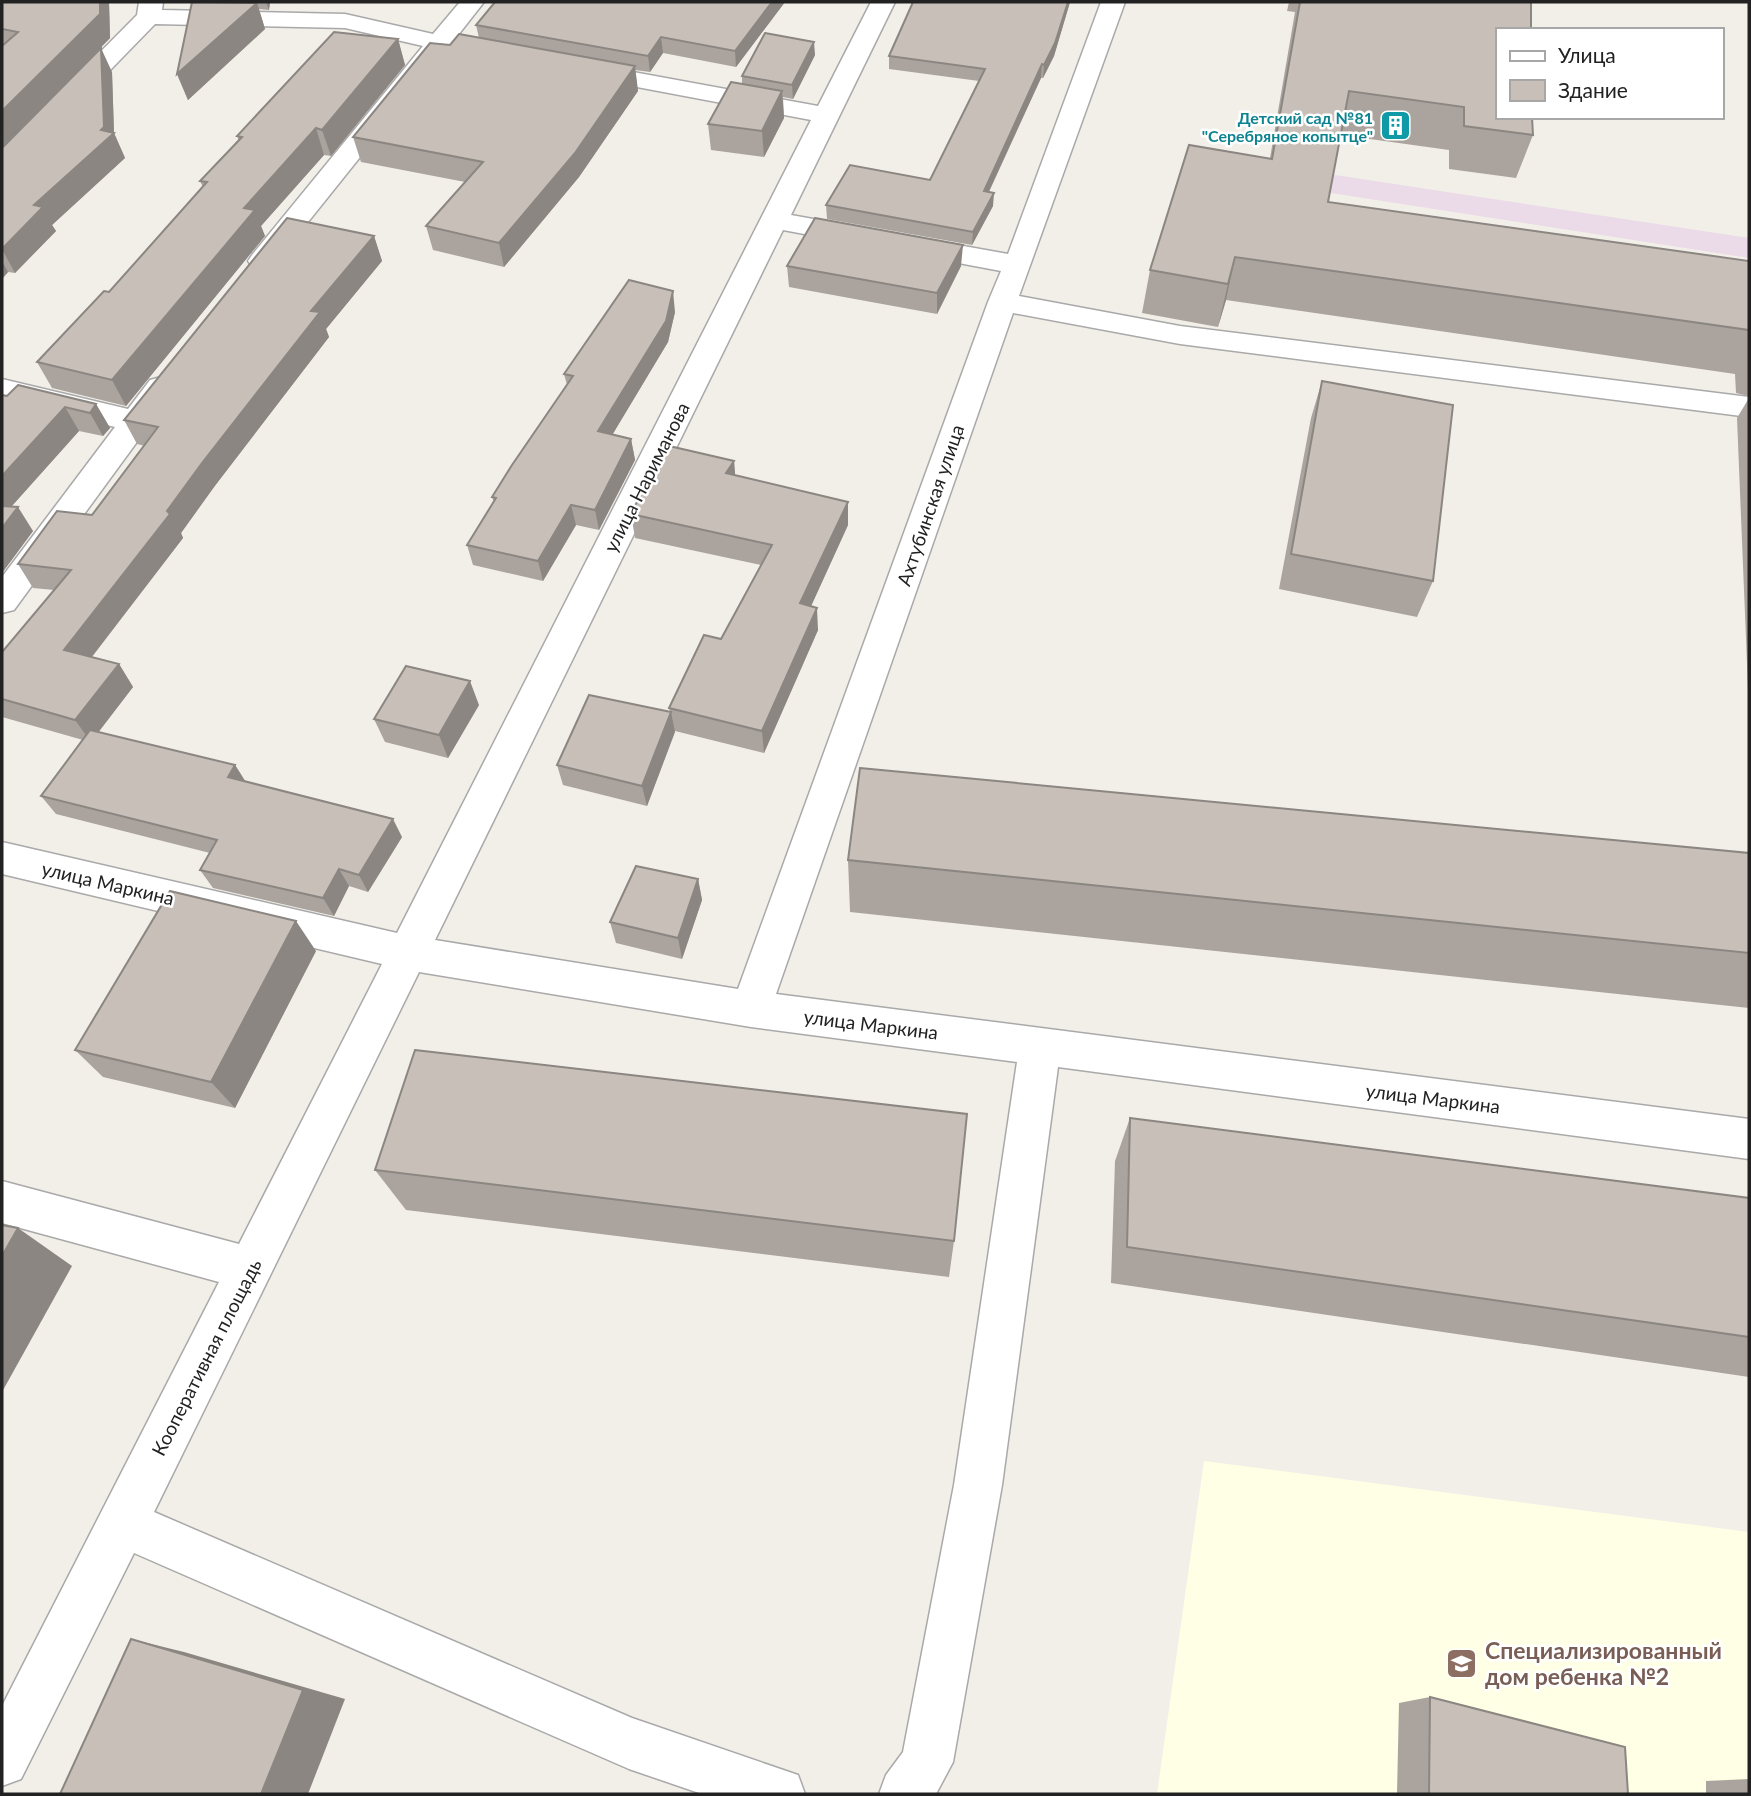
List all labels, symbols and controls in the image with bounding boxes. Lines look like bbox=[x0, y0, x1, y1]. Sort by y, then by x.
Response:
legend bbox=[1496, 28, 1723, 119]
text: Улица bbox=[1558, 42, 1616, 67]
text: Здание bbox=[1558, 77, 1628, 102]
place label: Детский сад №81 "Серебряное копытце" bbox=[1202, 108, 1373, 145]
building icon: Детский сад №81 "Серебряное копытце" bbox=[1379, 109, 1413, 143]
street label: улица Нариманова bbox=[598, 398, 694, 556]
street label: Ахтубинская улица bbox=[892, 421, 968, 589]
street label: улица Маркина bbox=[40, 857, 176, 909]
street label: улица Маркина bbox=[803, 1004, 939, 1044]
street label: улица Маркина bbox=[1365, 1078, 1501, 1118]
street label: Кооперативная площадь bbox=[146, 1255, 266, 1459]
place label: Специализированный дом ребенка №2 bbox=[1485, 1636, 1722, 1690]
school or university icon: Специализированный дом ребенка №2 bbox=[1445, 1646, 1479, 1680]

